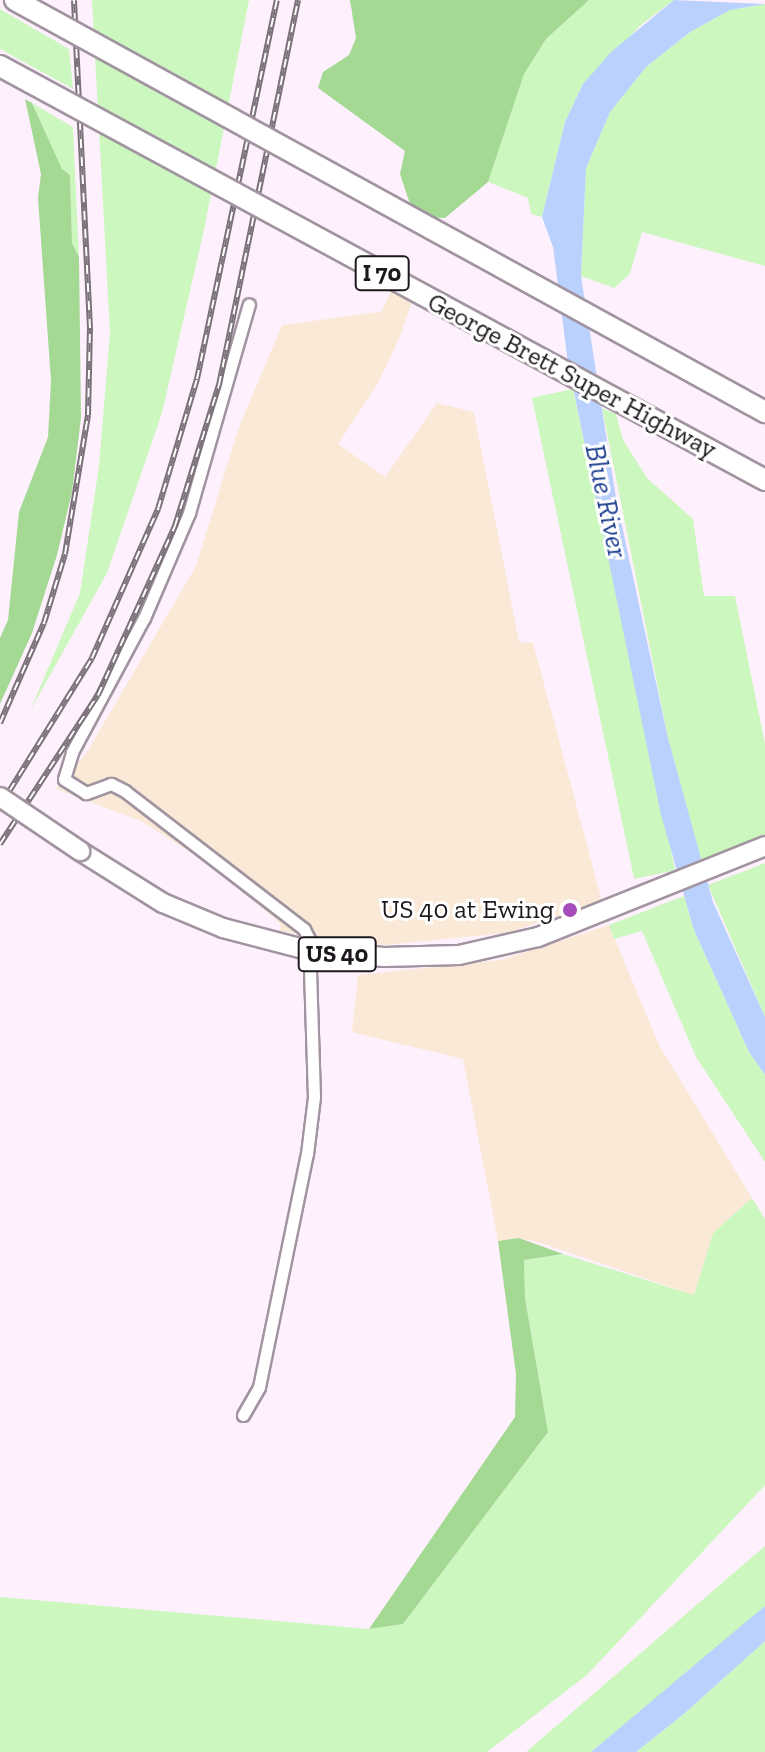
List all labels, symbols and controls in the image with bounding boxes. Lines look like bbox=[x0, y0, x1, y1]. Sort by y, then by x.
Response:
road number: I 70 bbox=[354, 253, 410, 293]
street label: George Brett Super Highway bbox=[422, 286, 722, 466]
water label: Blue River bbox=[578, 441, 634, 561]
place label: US 40 at Ewing bbox=[381, 894, 554, 926]
marker: US 40 at Ewing bbox=[561, 901, 579, 919]
road number: US 40 bbox=[297, 934, 377, 974]

